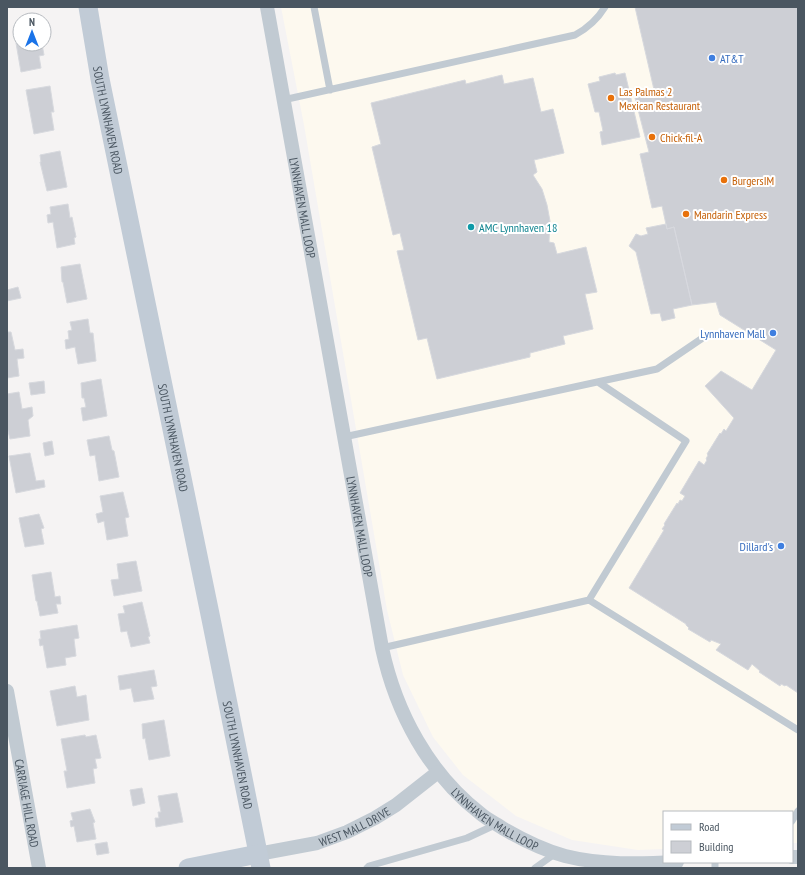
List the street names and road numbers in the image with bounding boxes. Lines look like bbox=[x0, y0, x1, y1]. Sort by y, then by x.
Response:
street label: SOUTH LYNNHAVEN ROAD bbox=[90, 65, 127, 175]
street label: LYNNHAVEN MALL LOOP bbox=[287, 156, 320, 260]
street label: SOUTH LYNNHAVEN ROAD bbox=[155, 382, 192, 493]
street label: LYNNHAVEN MALL LOOP bbox=[344, 475, 377, 579]
street label: SOUTH LYNNHAVEN ROAD bbox=[220, 700, 256, 810]
street label: CARRIAGE HILL ROAD bbox=[12, 758, 43, 848]
street label: LYNNHAVEN MALL LOOP bbox=[449, 784, 541, 853]
street label: WEST MALL DRIVE bbox=[317, 803, 393, 849]

